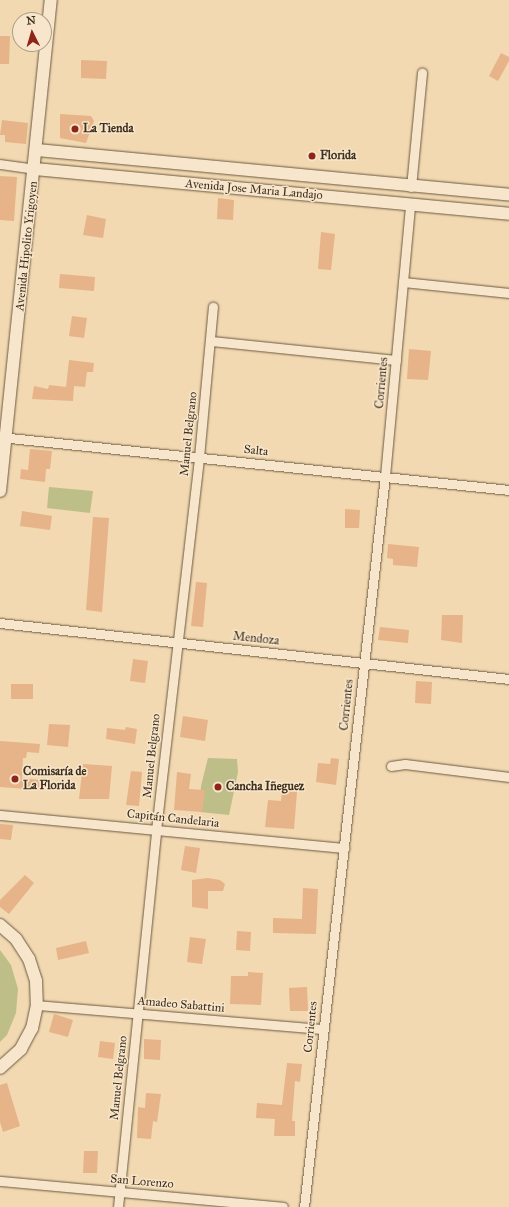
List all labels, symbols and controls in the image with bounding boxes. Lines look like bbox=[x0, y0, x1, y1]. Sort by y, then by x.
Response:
north arrow bbox=[12, 12, 52, 52]
text: N bbox=[26, 14, 36, 27]
place label: La Tienda bbox=[83, 122, 134, 136]
marker: La Tienda bbox=[70, 124, 80, 134]
place label: Florida bbox=[320, 149, 356, 163]
marker: Florida bbox=[307, 151, 317, 161]
street label: Avenida Jose Maria Landajo bbox=[185, 177, 323, 203]
street label: Avenida Hipolito Yrigoyen bbox=[13, 180, 41, 312]
street label: Corrientes bbox=[373, 357, 391, 409]
street label: Manuel Belgrano bbox=[177, 391, 201, 477]
street label: Salta bbox=[243, 443, 269, 459]
street label: Mendoza bbox=[232, 629, 280, 649]
street label: Corrientes bbox=[337, 679, 357, 731]
street label: Manuel Belgrano bbox=[140, 713, 164, 799]
place label: Comisaría de La Florida bbox=[23, 765, 87, 793]
marker: Comisaría de La Florida bbox=[10, 774, 20, 784]
place label: Cancha Iñeguez bbox=[226, 780, 304, 794]
marker: Cancha Iñeguez bbox=[213, 782, 223, 792]
street label: Capitán Candelaria bbox=[126, 807, 220, 831]
street label: Amadeo Sabattini bbox=[137, 994, 225, 1016]
street label: Corrientes bbox=[301, 1001, 321, 1053]
street label: Manuel Belgrano bbox=[107, 1035, 131, 1121]
street label: San Lorenzo bbox=[110, 1172, 174, 1192]

